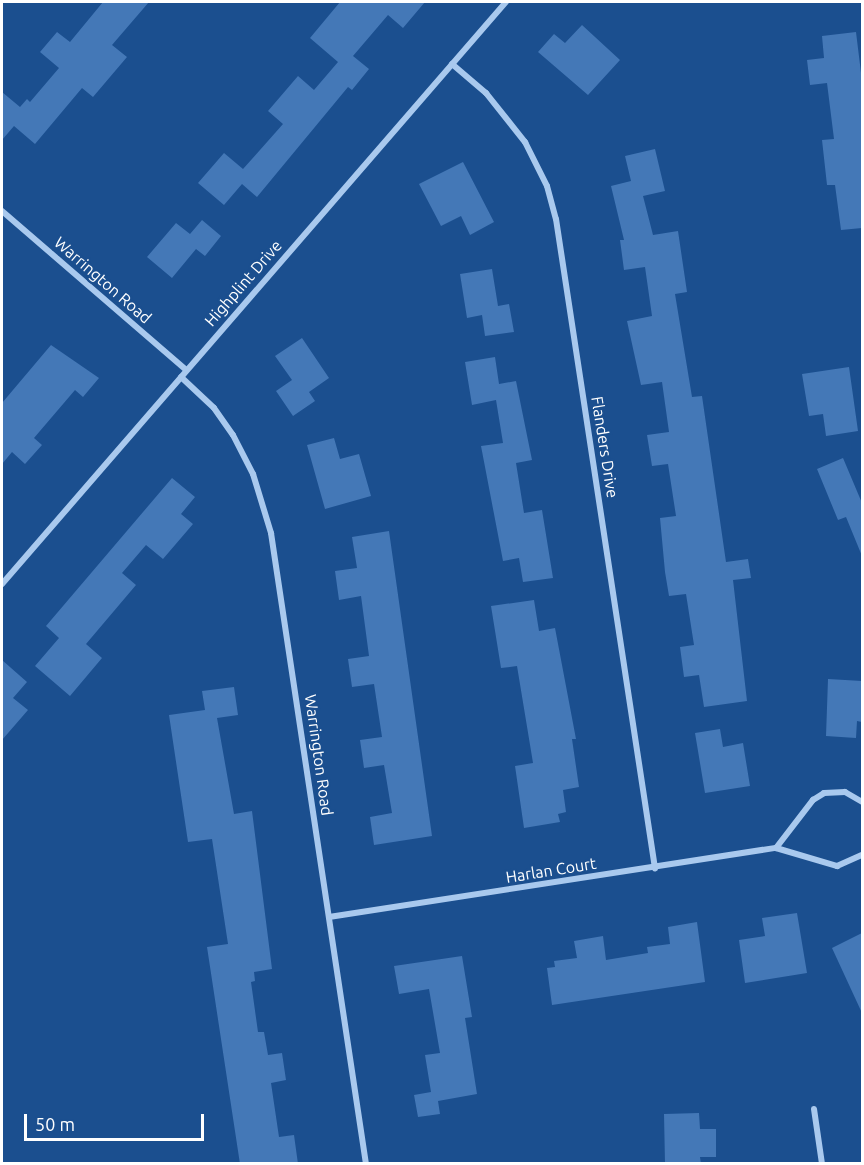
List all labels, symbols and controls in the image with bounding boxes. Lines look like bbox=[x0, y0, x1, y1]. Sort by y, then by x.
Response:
street label: Warrington Road bbox=[51, 233, 155, 327]
street label: Highplint Drive bbox=[200, 236, 286, 330]
street label: Flanders Drive bbox=[587, 395, 623, 499]
street label: Warrington Road bbox=[301, 693, 337, 817]
street label: Harlan Court bbox=[504, 853, 598, 887]
scale bar bbox=[27, 1102, 207, 1140]
text: 50 m bbox=[35, 1114, 75, 1134]

